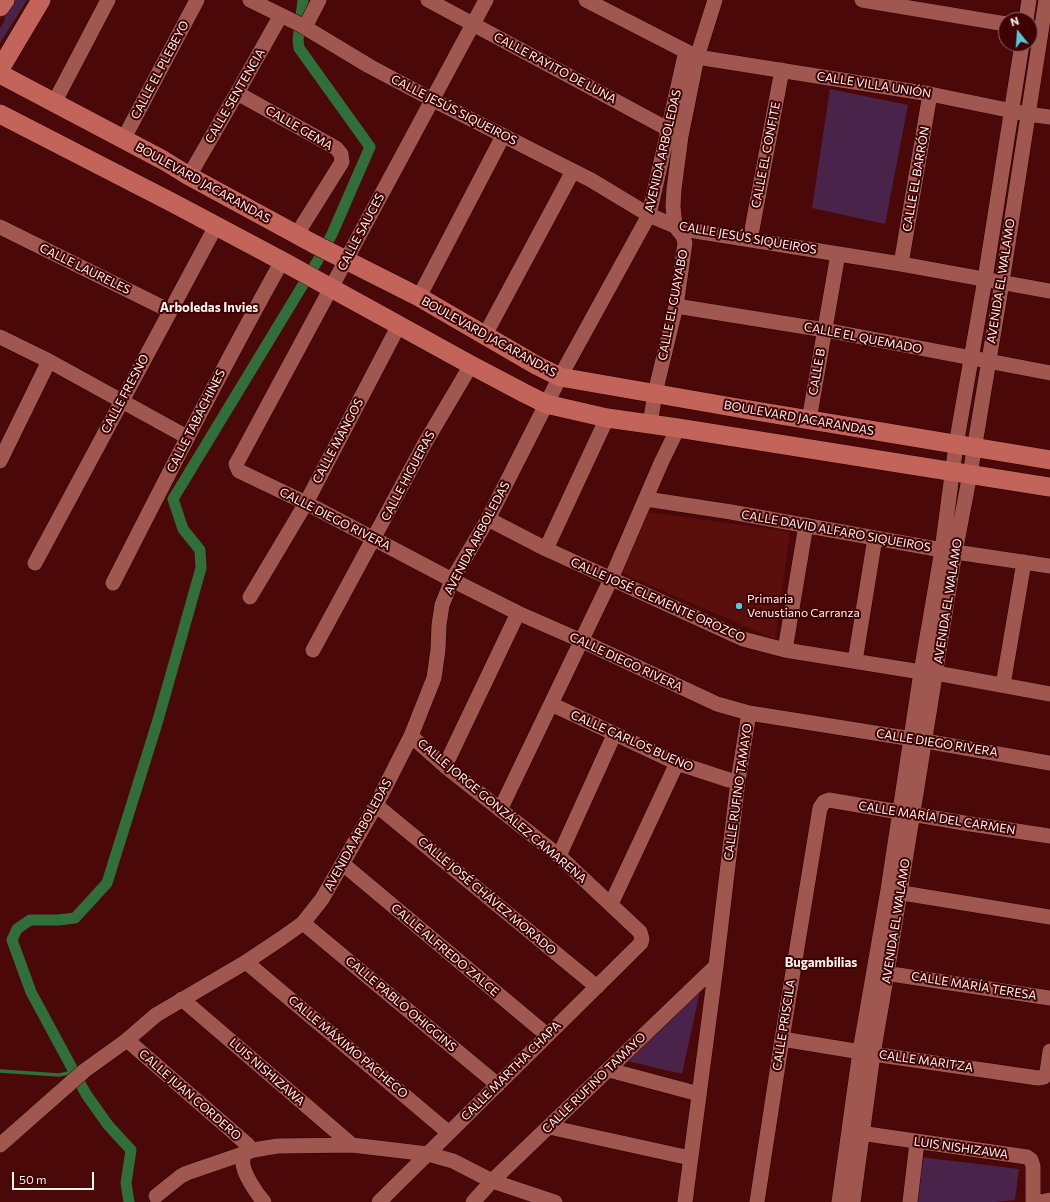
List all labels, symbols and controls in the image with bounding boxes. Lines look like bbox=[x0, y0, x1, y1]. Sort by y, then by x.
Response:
north arrow bbox=[998, 12, 1038, 52]
text: N bbox=[1009, 14, 1020, 28]
street label: CALLE EL PLEBEYO bbox=[128, 18, 192, 122]
street label: CALLE RAYITO DE LUNA bbox=[491, 30, 619, 106]
street label: CALLE SENTENCIA bbox=[202, 46, 268, 146]
street label: CALLE VILLA UNIÓN bbox=[816, 69, 932, 101]
street label: CALLE JESÚS SIQUEIROS bbox=[389, 72, 519, 148]
street label: AVENIDA ARBOLEDAS bbox=[642, 88, 684, 214]
street label: CALLE EL CONFITE bbox=[749, 101, 783, 209]
street label: CALLE GEMA bbox=[263, 103, 335, 153]
street label: CALLE EL BARRÓN bbox=[900, 125, 932, 233]
street label: BOULEVARD JACARANDAS bbox=[133, 140, 273, 226]
street label: CALLE SAUCES bbox=[335, 191, 387, 273]
street label: AVENIDA EL WALAMO bbox=[984, 217, 1018, 345]
street label: CALLE JESÚS SIQUEIROS bbox=[678, 219, 818, 257]
street label: CALLE LAURELES bbox=[37, 241, 133, 297]
street label: CALLE EL GUAYABO bbox=[655, 248, 691, 362]
street label: BOULEVARD JACARANDAS bbox=[419, 294, 559, 380]
district label: Arboledas Invies bbox=[160, 300, 258, 316]
street label: CALLE EL QUEMADO bbox=[803, 319, 923, 357]
street label: CALLE B bbox=[806, 347, 828, 397]
street label: CALLE FRESNO bbox=[98, 352, 152, 436]
street label: CALLE TABACHINES bbox=[164, 367, 228, 475]
street label: CALLE MANGOS bbox=[310, 396, 366, 486]
street label: BOULEVARD JACARANDAS bbox=[723, 398, 875, 438]
street label: CALLE HIGUERAS bbox=[378, 428, 438, 524]
street label: AVENIDA ARBOLEDAS bbox=[441, 479, 513, 597]
street label: CALLE DIEGO RIVERA bbox=[277, 485, 393, 553]
street label: CALLE DAVID ALFARO SIQUEIROS bbox=[740, 507, 932, 555]
street label: AVENIDA EL WALAMO bbox=[931, 537, 965, 665]
street label: CALLE JOSÉ CLEMENTE OROZCO bbox=[568, 555, 748, 645]
place label: Primaria Venustiano Carranza bbox=[747, 592, 860, 620]
marker: Primaria Venustiano Carranza bbox=[734, 601, 744, 611]
street label: CALLE DIEGO RIVERA bbox=[567, 629, 685, 695]
street label: CALLE CARLOS BUENO bbox=[569, 707, 695, 775]
street label: CALLE RUFINO TAMAYO bbox=[721, 722, 755, 862]
street label: CALLE DIEGO RIVERA bbox=[875, 726, 999, 760]
street label: CALLE JORGE GONZÁLEZ CAMARENA bbox=[415, 736, 589, 886]
street label: AVENIDA ARBOLEDAS bbox=[321, 776, 395, 894]
street label: CALLE MARÍA DEL CARMEN bbox=[857, 798, 1017, 838]
street label: CALLE JOSÉ CHÁVEZ MORADO bbox=[415, 834, 559, 958]
street label: AVENIDA EL WALAMO bbox=[879, 857, 913, 985]
street label: CALLE ALFREDO ZALCE bbox=[388, 901, 502, 999]
street label: CALLE PABLO OHIGGINS bbox=[343, 953, 459, 1055]
district label: Bugambilias bbox=[785, 955, 857, 971]
street label: CALLE MARÍA TERESA bbox=[910, 969, 1038, 1003]
street label: CALLE PRISCILA bbox=[770, 978, 798, 1072]
street label: CALLE MÁXIMO PACHECO bbox=[285, 993, 411, 1101]
street label: CALLE MARTHA CHAPA bbox=[458, 1018, 564, 1124]
street label: CALLE RUFINO TAMAYO bbox=[539, 1030, 649, 1136]
street label: LUIS NISHIZAWA bbox=[226, 1035, 308, 1109]
street label: CALLE JUAN CORDERO bbox=[136, 1047, 244, 1143]
street label: CALLE MARITZA bbox=[878, 1047, 974, 1075]
street label: LUIS NISHIZAWA bbox=[913, 1134, 1009, 1162]
scale bar bbox=[14, 1164, 96, 1190]
text: 50 m bbox=[19, 1172, 47, 1186]

